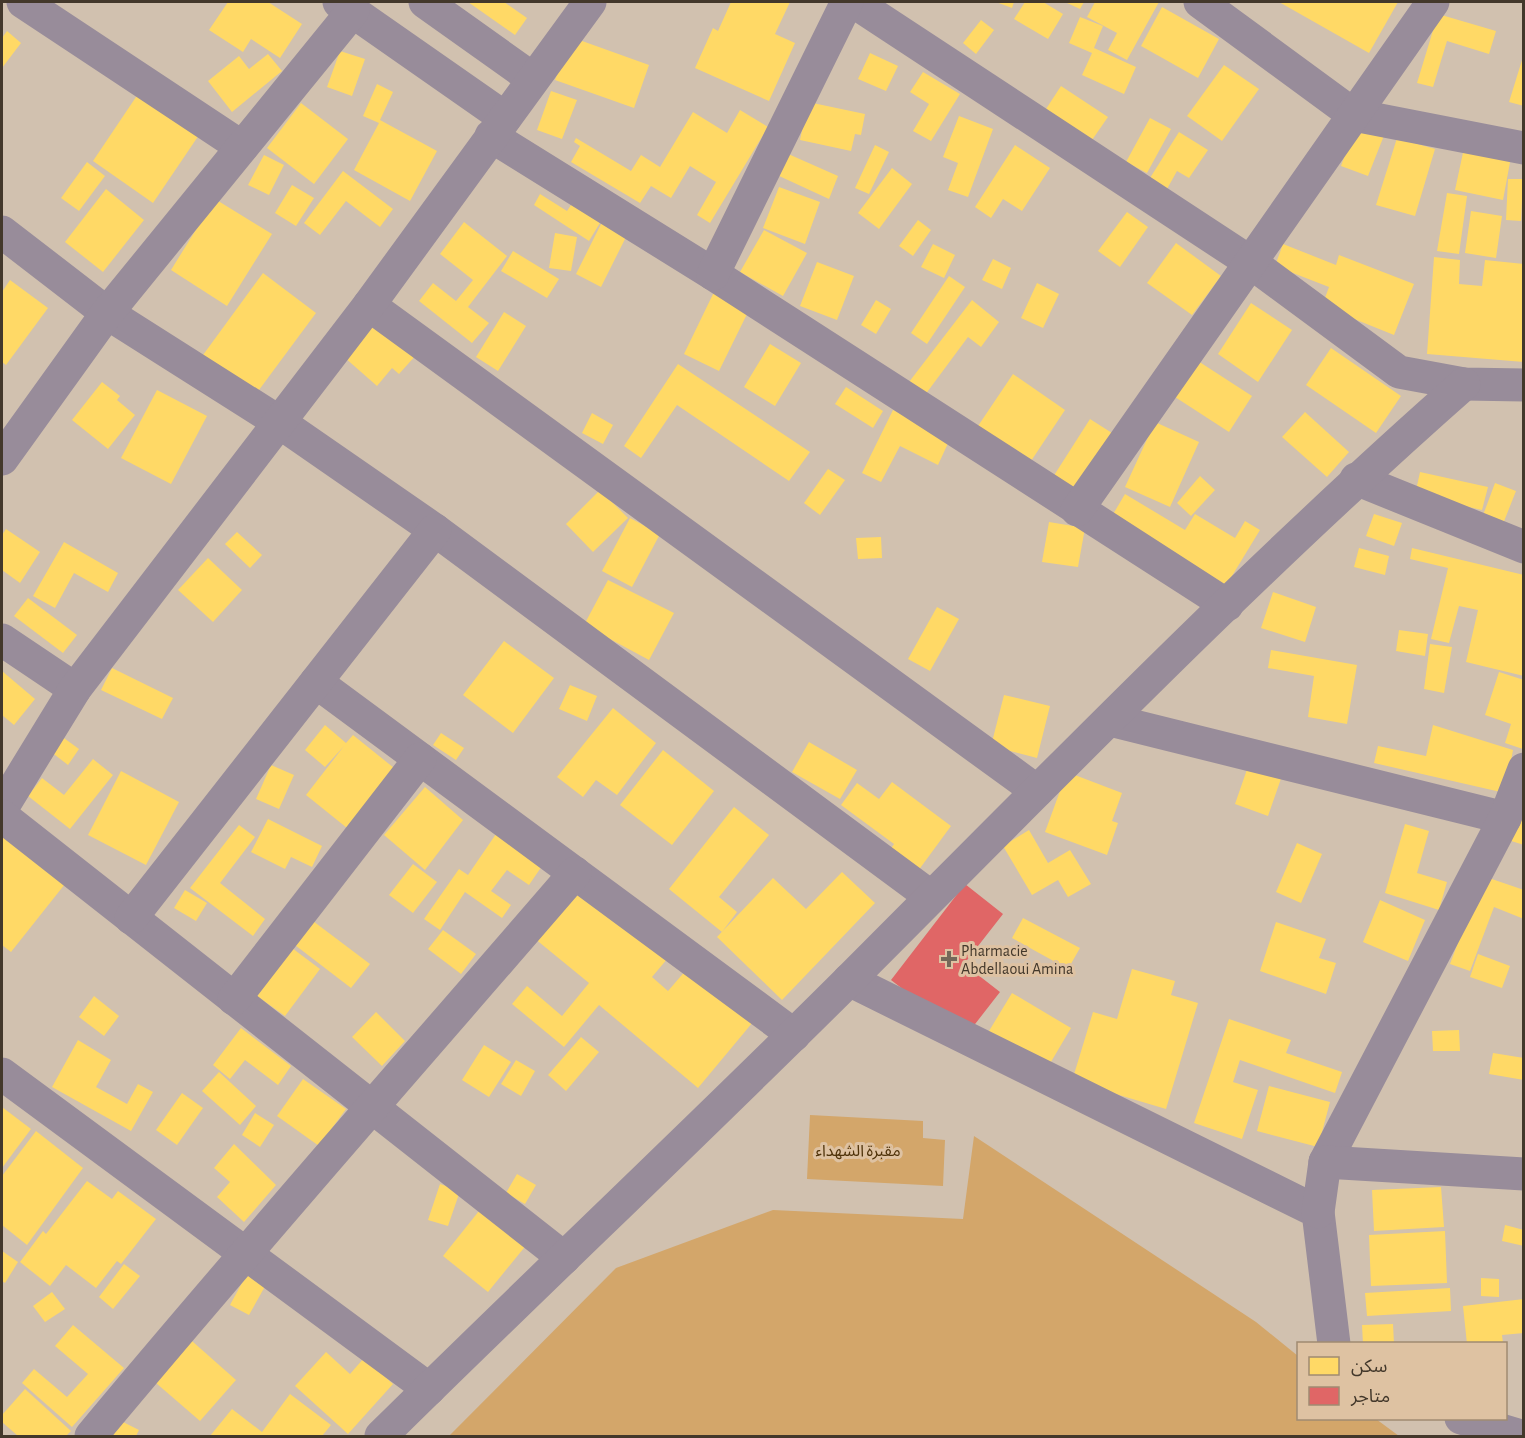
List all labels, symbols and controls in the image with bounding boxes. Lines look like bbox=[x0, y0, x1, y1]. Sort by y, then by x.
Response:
place label: Pharmacie Abdellaoui Amina bbox=[961, 943, 1073, 977]
marker: Pharmacie Abdellaoui Amina bbox=[942, 952, 956, 966]
park label: مقبرة الشهداء bbox=[815, 1143, 901, 1160]
legend bbox=[1297, 1342, 1507, 1420]
text: سكن bbox=[1351, 1358, 1387, 1377]
text: متاجر bbox=[1350, 1388, 1390, 1407]

